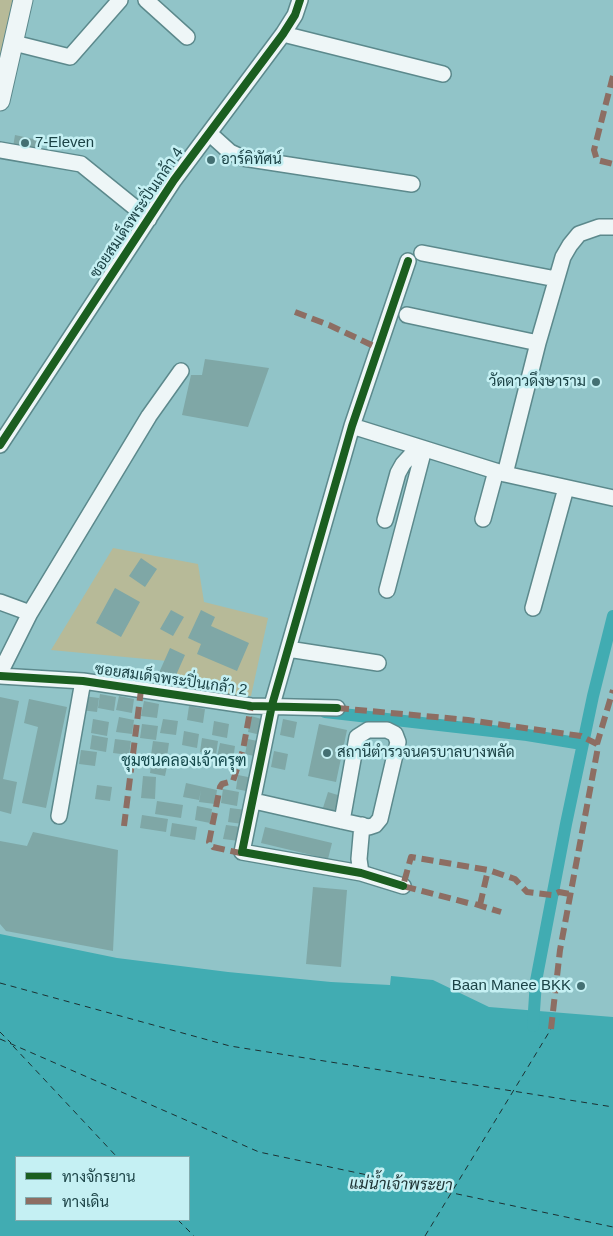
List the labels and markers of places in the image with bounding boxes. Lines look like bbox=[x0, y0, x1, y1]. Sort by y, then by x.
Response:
place label: 7-Eleven bbox=[35, 134, 94, 152]
marker: 7-Eleven bbox=[19, 137, 31, 149]
place label: อาร์คิทัศน์ bbox=[221, 151, 282, 169]
marker: อาร์คิทัศน์ bbox=[205, 154, 217, 166]
place label: วัดดาวดึงษาราม bbox=[489, 373, 586, 391]
marker: วัดดาวดึงษาราม bbox=[590, 376, 602, 388]
place label: สถานีตำรวจนครบาลบางพลัด bbox=[337, 744, 515, 762]
marker: สถานีตำรวจนครบาลบางพลัด bbox=[321, 747, 333, 759]
place label: Baan Manee BKK bbox=[452, 977, 571, 995]
marker: Baan Manee BKK bbox=[575, 980, 587, 992]

